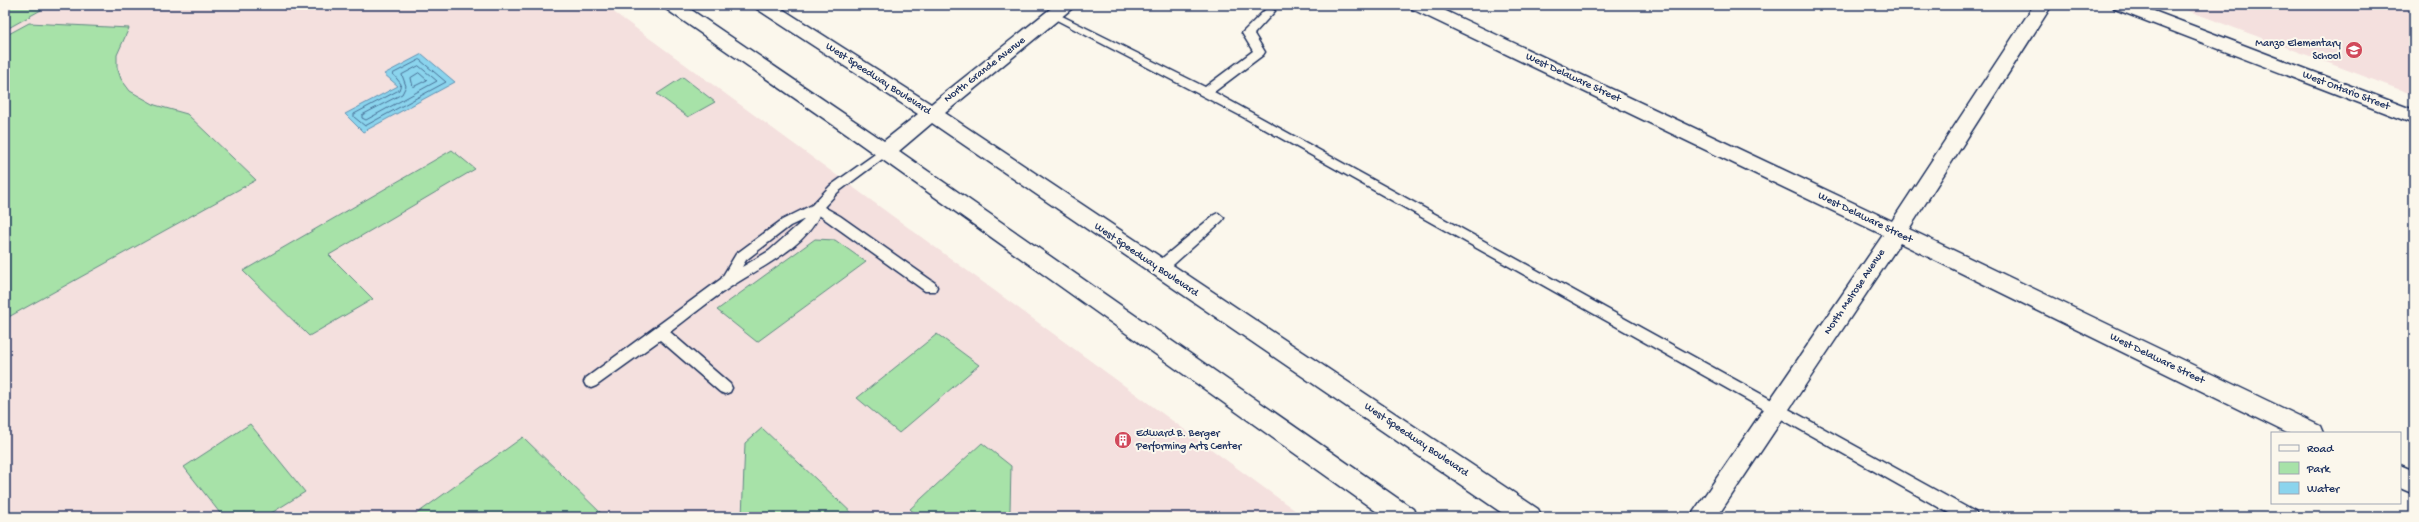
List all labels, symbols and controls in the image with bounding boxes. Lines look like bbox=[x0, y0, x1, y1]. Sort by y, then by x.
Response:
street label: North Grande Avenue bbox=[942, 34, 1028, 105]
place label: Manzo Elementary School bbox=[2255, 38, 2342, 63]
street label: West Speedway Boulevard bbox=[823, 40, 934, 118]
school or university icon: Manzo Elementary School bbox=[2344, 40, 2364, 60]
street label: West Delaware Street bbox=[1523, 51, 1624, 106]
street label: West Ontario Street bbox=[2301, 69, 2393, 114]
street label: West Delaware Street bbox=[1816, 190, 1916, 247]
street label: West Speedway Boulevard bbox=[1092, 221, 1202, 300]
street label: North Melrose Avenue bbox=[1822, 247, 1888, 337]
street label: West Delaware Street bbox=[2108, 331, 2208, 388]
street label: West Speedway Boulevard bbox=[1362, 401, 1472, 480]
place label: Edward B. Berger Performing Arts Center bbox=[1135, 428, 1242, 453]
building icon: Edward B. Berger Performing Arts Center bbox=[1113, 430, 1133, 450]
legend bbox=[2271, 432, 2401, 504]
text: Road bbox=[2307, 443, 2334, 457]
text: Park bbox=[2306, 463, 2332, 477]
text: Water bbox=[2307, 483, 2341, 497]

